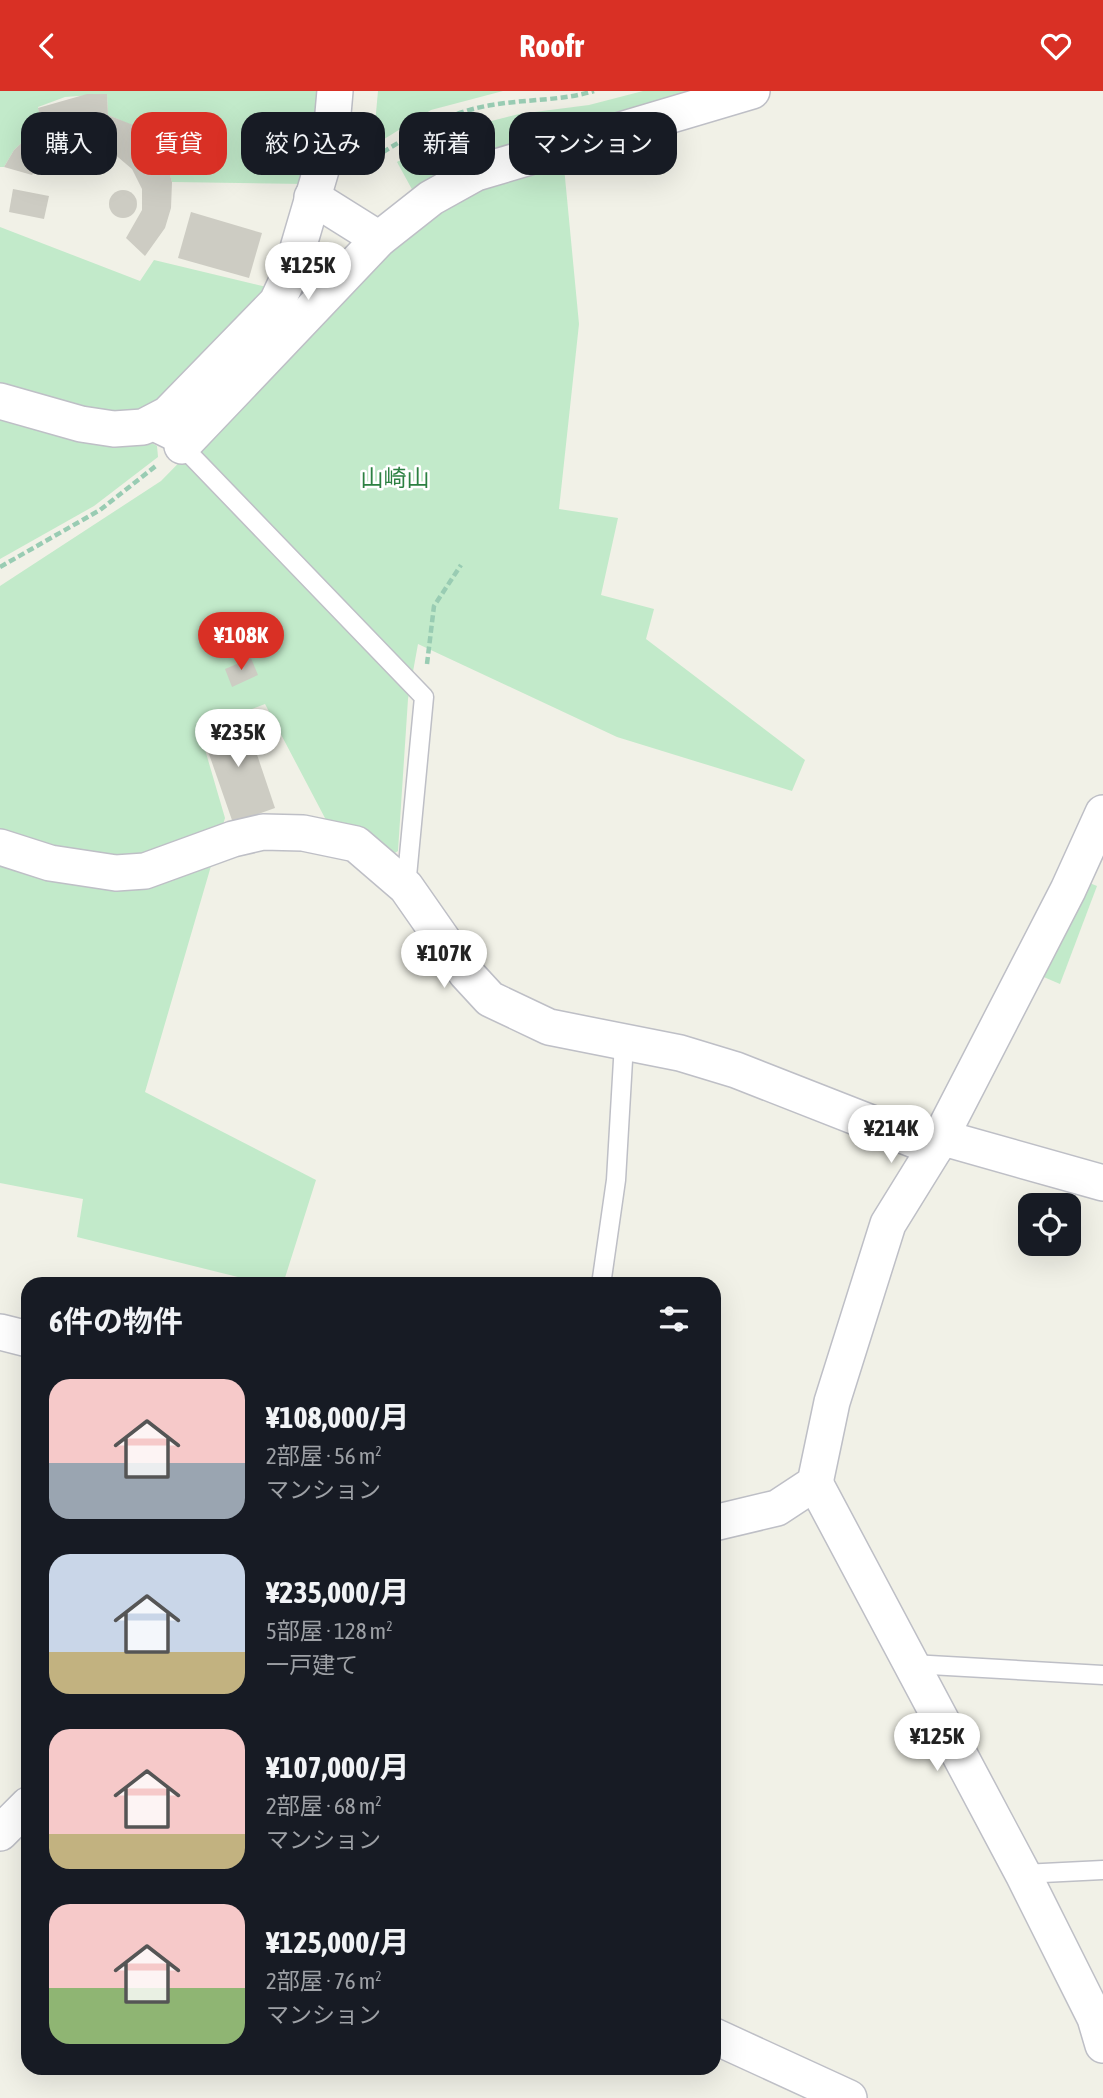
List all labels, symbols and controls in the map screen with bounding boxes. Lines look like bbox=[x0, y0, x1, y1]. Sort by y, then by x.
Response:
icon: back bbox=[28, 27, 66, 65]
text: Roofr bbox=[519, 27, 584, 64]
icon: heart bbox=[1037, 27, 1075, 65]
chip: 購入 bbox=[21, 112, 117, 175]
chip: 賃貸 bbox=[131, 112, 227, 175]
chip: 絞り込み bbox=[241, 112, 385, 175]
chip: 新着 bbox=[399, 112, 495, 175]
chip: マンション bbox=[509, 112, 677, 175]
pin: ¥125K bbox=[259, 243, 357, 302]
text: ¥125K bbox=[281, 252, 335, 278]
park label: 山崎山 bbox=[361, 465, 430, 491]
pin: ¥108K bbox=[192, 613, 290, 672]
text: ¥108K bbox=[214, 622, 268, 648]
pin: ¥235K bbox=[189, 709, 287, 769]
text: ¥235K bbox=[211, 719, 265, 745]
pin: ¥107K bbox=[395, 930, 493, 990]
text: ¥107K bbox=[417, 940, 471, 966]
pin: ¥214K bbox=[842, 1105, 940, 1165]
text: ¥214K bbox=[864, 1115, 918, 1141]
map controls bbox=[1018, 1193, 1081, 1256]
button: locate bbox=[1018, 1193, 1081, 1256]
icon: filters bbox=[655, 1300, 693, 1338]
text: 6件の物件 bbox=[49, 1304, 183, 1338]
text: ¥108,000/月 bbox=[266, 1400, 409, 1434]
icon: home bbox=[105, 1407, 189, 1491]
text: 2部屋 · 56 m² bbox=[266, 1443, 382, 1469]
text: マンション bbox=[266, 1477, 381, 1503]
text: ¥235,000/月 bbox=[266, 1575, 409, 1609]
icon: home bbox=[105, 1582, 189, 1666]
text: 5部屋 · 128 m² bbox=[266, 1618, 393, 1644]
text: 一戸建て bbox=[266, 1652, 358, 1678]
pin: ¥125K bbox=[888, 1713, 986, 1773]
text: ¥125K bbox=[910, 1723, 964, 1749]
text: ¥107,000/月 bbox=[266, 1750, 409, 1784]
icon: home bbox=[105, 1757, 189, 1841]
text: 2部屋 · 68 m² bbox=[266, 1793, 382, 1819]
text: マンション bbox=[266, 1827, 381, 1853]
text: ¥125,000/月 bbox=[266, 1925, 409, 1959]
icon: home bbox=[105, 1932, 189, 2016]
text: 2部屋 · 76 m² bbox=[266, 1968, 382, 1994]
text: マンション bbox=[266, 2002, 381, 2028]

